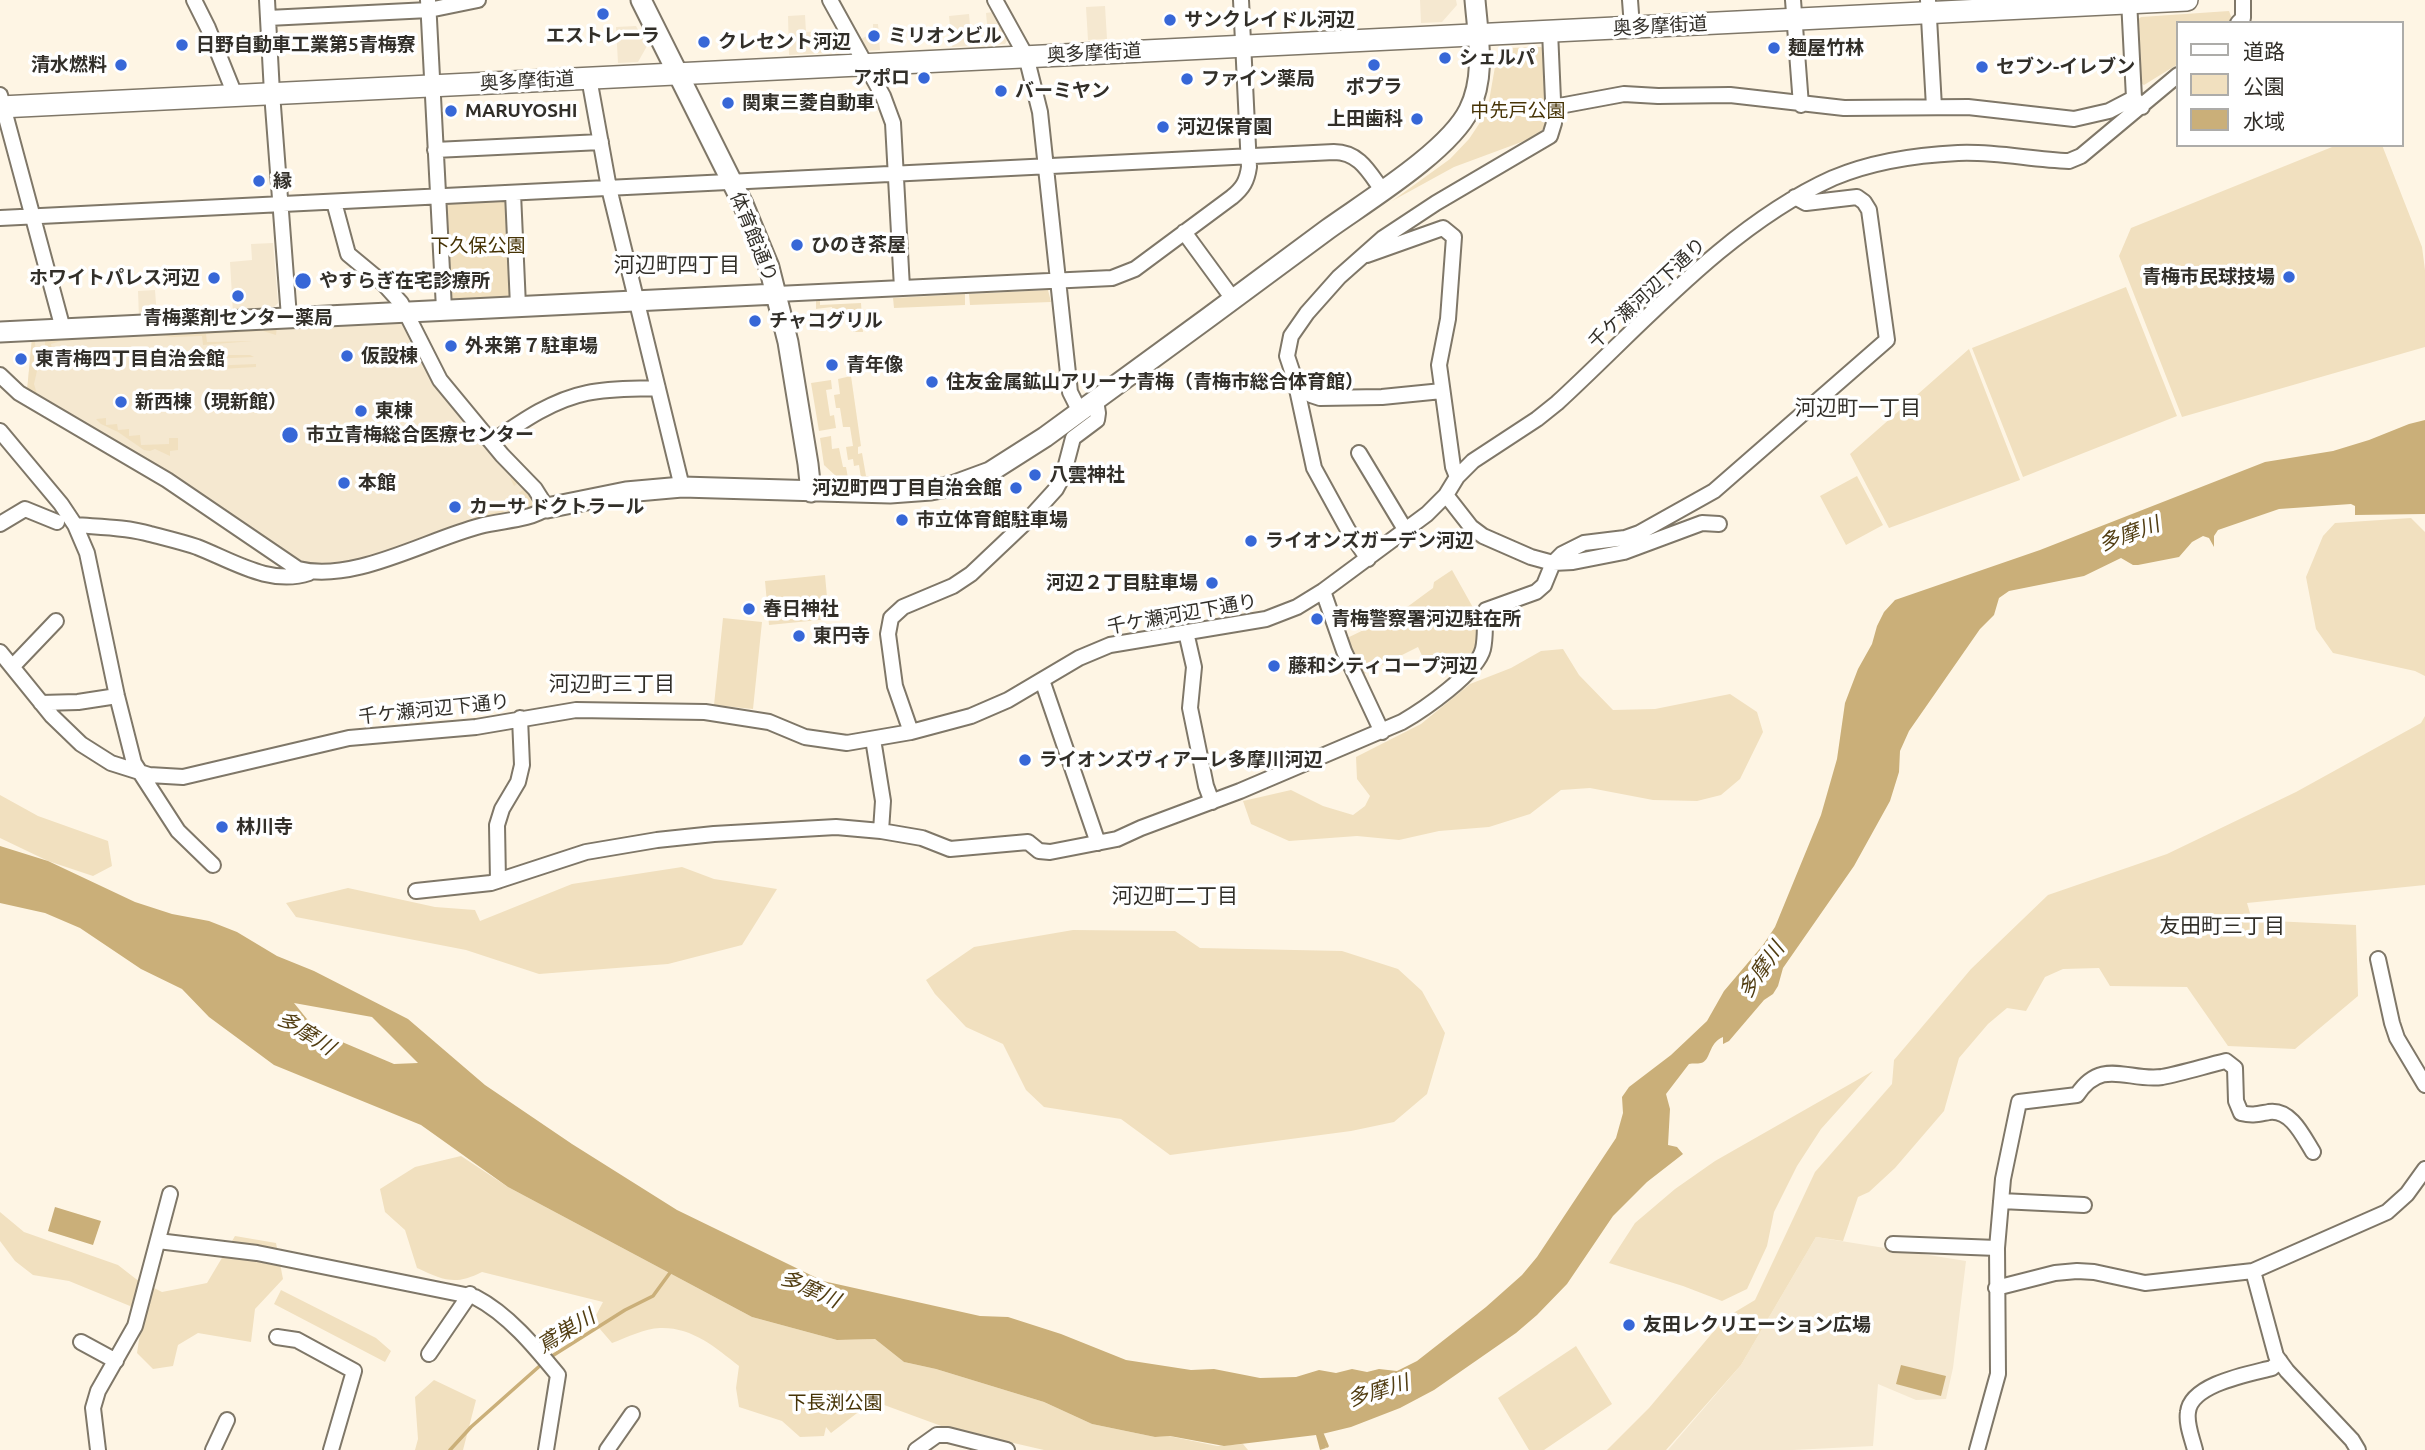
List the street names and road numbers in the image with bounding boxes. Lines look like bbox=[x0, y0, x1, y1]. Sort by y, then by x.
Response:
street label: 奥多摩街道 bbox=[1612, 12, 1708, 40]
street label: 奥多摩街道 bbox=[1046, 39, 1142, 67]
street label: 奥多摩街道 bbox=[479, 67, 575, 95]
street label: 体育館通り bbox=[726, 189, 782, 285]
street label: 千ケ瀬河辺下通り bbox=[1584, 233, 1710, 353]
street label: 千ケ瀬河辺下通り bbox=[1105, 590, 1259, 638]
street label: 千ケ瀬河辺下通り bbox=[357, 690, 511, 728]

